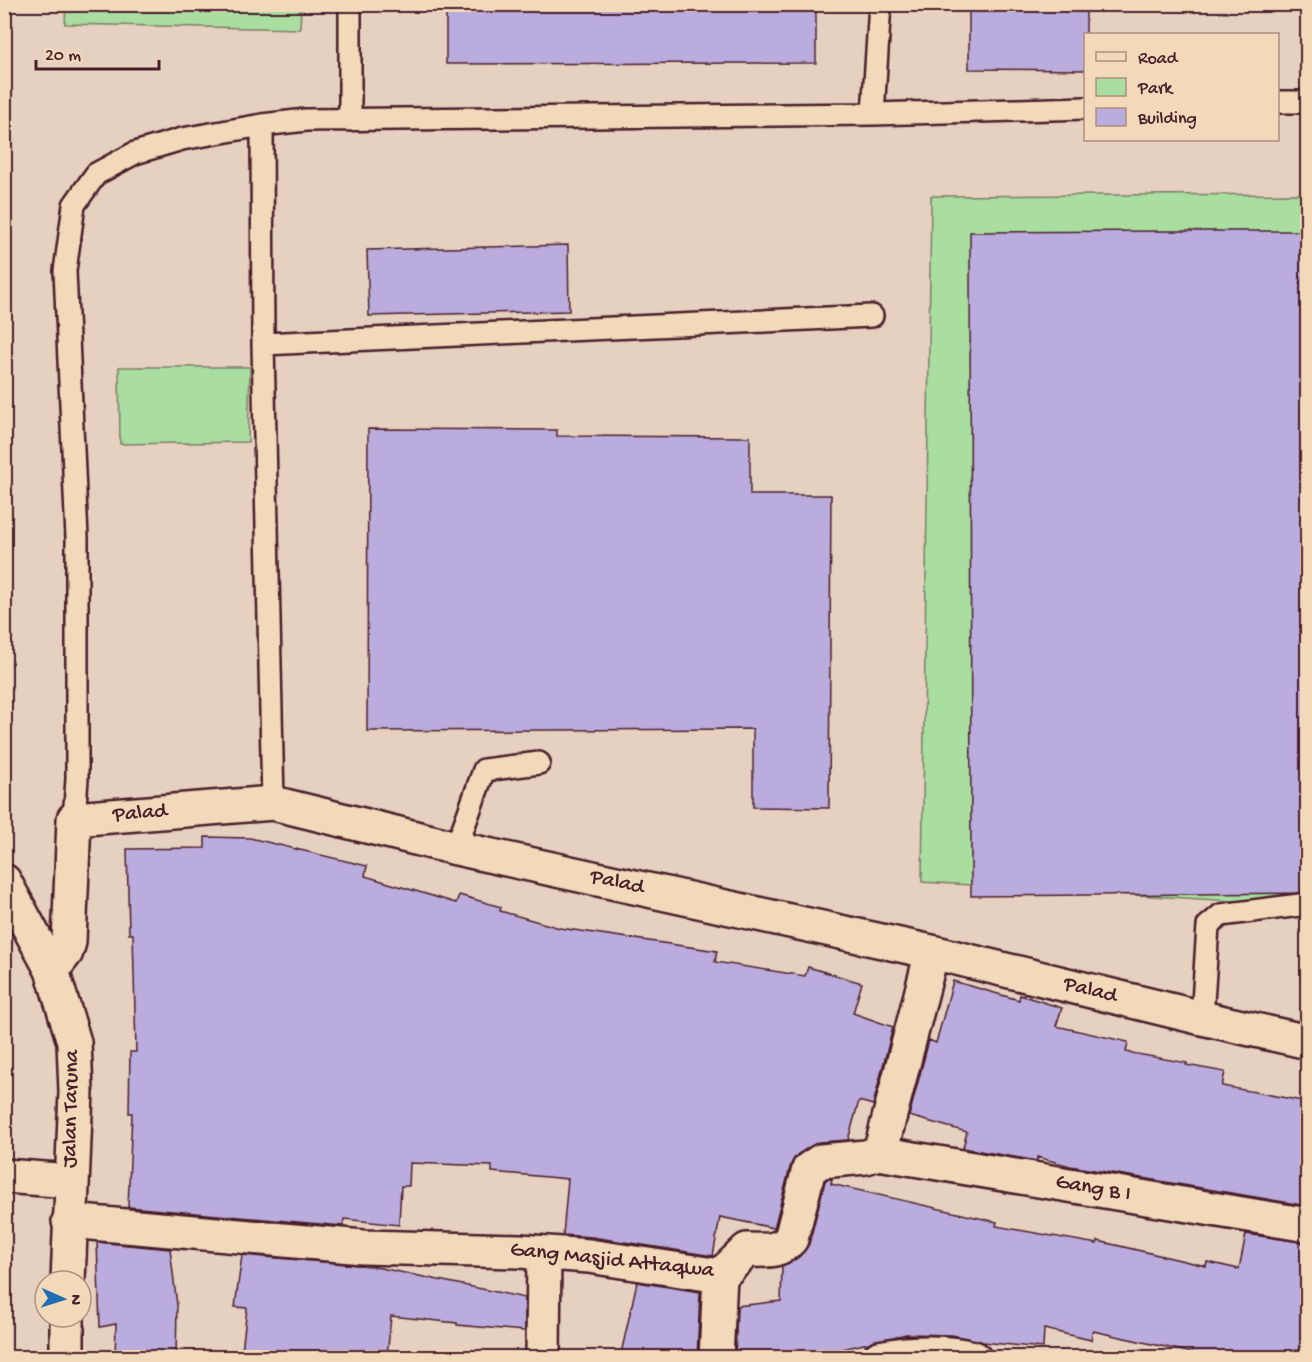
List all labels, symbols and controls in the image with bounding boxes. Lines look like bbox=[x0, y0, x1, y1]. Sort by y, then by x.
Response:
scale bar bbox=[36, 33, 159, 71]
legend bbox=[1084, 33, 1279, 141]
text: 20 m bbox=[45, 46, 81, 67]
text: Road bbox=[1138, 49, 1179, 70]
text: Park bbox=[1137, 79, 1174, 100]
text: Building bbox=[1137, 109, 1197, 130]
street label: Palad bbox=[111, 798, 170, 829]
street label: Palad bbox=[587, 864, 648, 902]
street label: Palad bbox=[1060, 972, 1122, 1011]
street label: Jalan Taruna bbox=[58, 1049, 86, 1168]
street label: Gang B I bbox=[1053, 1170, 1133, 1208]
street label: Gang Masjid Attaqwa bbox=[509, 1237, 716, 1285]
north arrow bbox=[33, 1269, 93, 1329]
text: N bbox=[65, 1294, 84, 1306]

